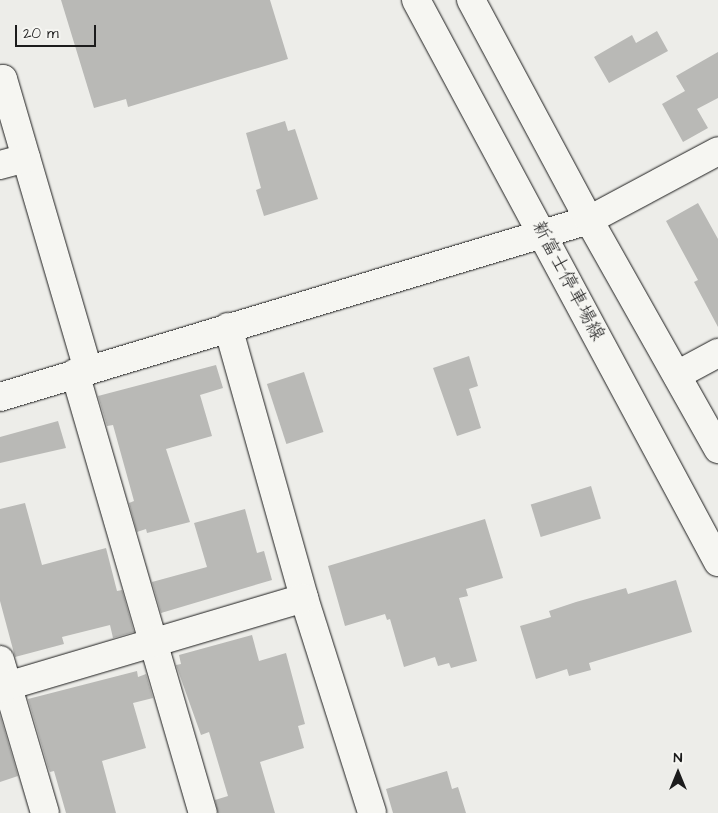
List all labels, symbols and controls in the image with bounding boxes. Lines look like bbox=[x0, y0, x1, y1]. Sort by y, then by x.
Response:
scale bar bbox=[18, 15, 99, 47]
text: 20 m bbox=[23, 23, 59, 44]
street label: 新富士停車場線 bbox=[527, 217, 609, 345]
north arrow bbox=[653, 748, 703, 798]
text: N bbox=[674, 748, 682, 768]

